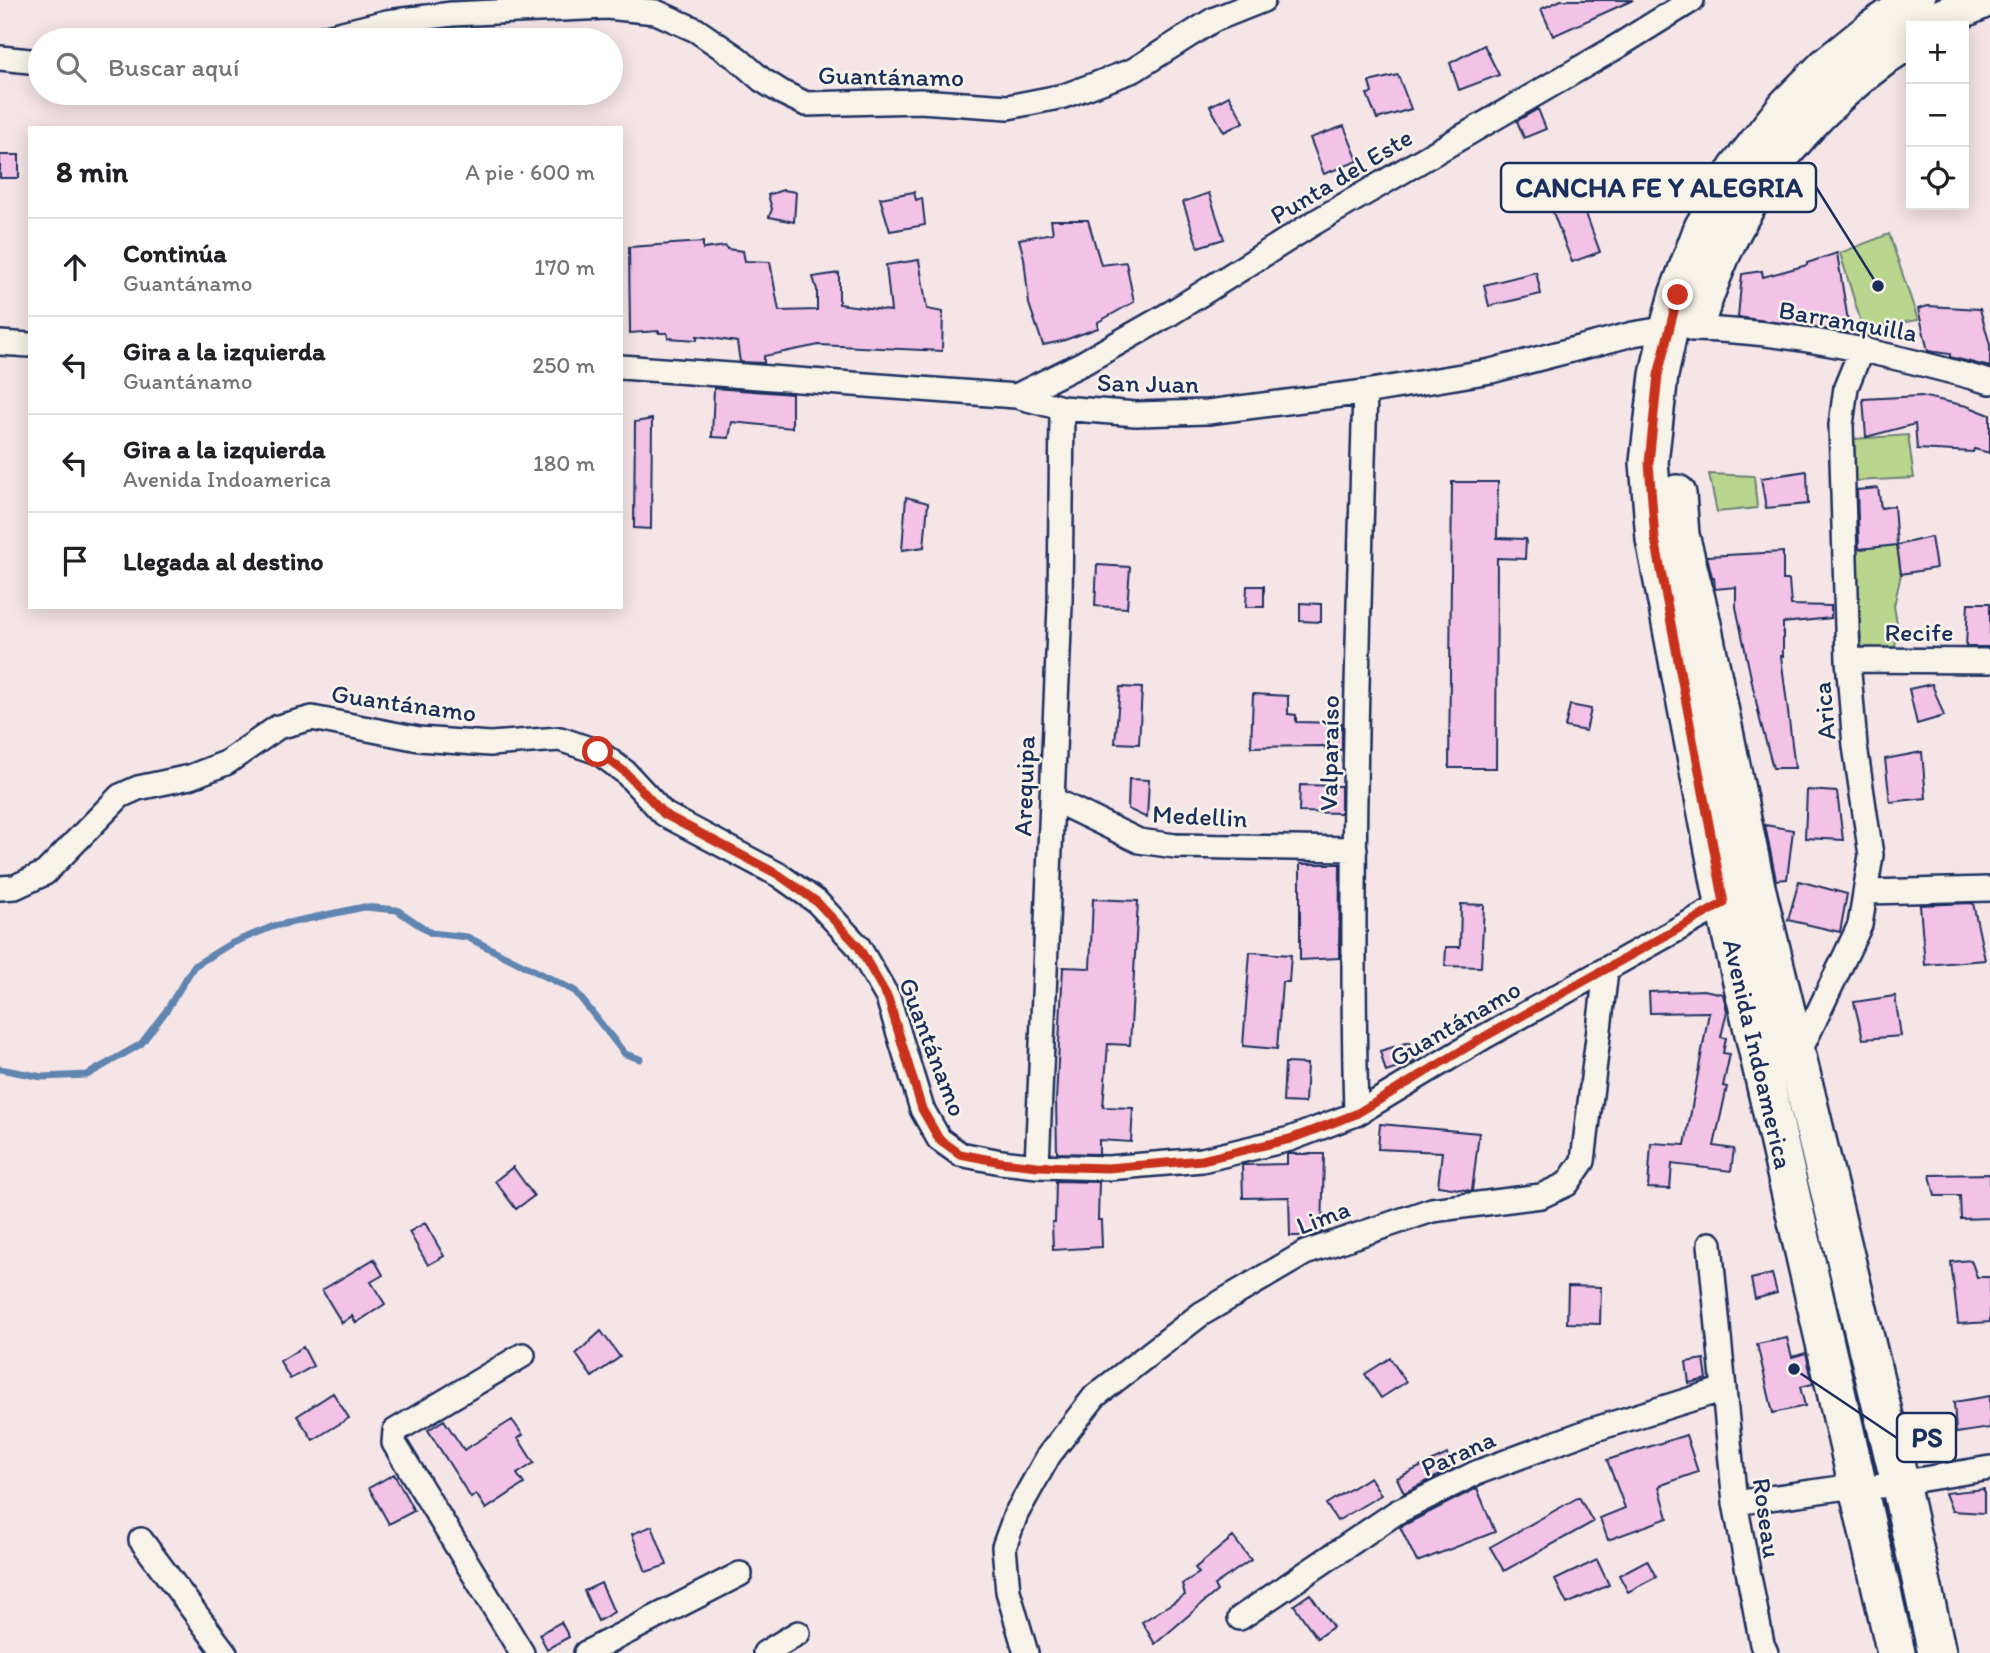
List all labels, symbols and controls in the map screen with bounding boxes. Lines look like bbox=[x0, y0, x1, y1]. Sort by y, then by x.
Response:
map controls bbox=[1906, 21, 1969, 210]
button: + bbox=[1906, 21, 1969, 84]
search box bbox=[28, 28, 623, 105]
icon: search bbox=[52, 48, 90, 86]
text: Buscar aquí bbox=[108, 51, 239, 83]
street label: Guantánamo bbox=[818, 59, 964, 93]
button: − bbox=[1906, 84, 1969, 147]
street label: Punta del Este bbox=[1264, 121, 1418, 231]
button: locate bbox=[1906, 147, 1969, 210]
text: 8 min bbox=[56, 153, 128, 190]
text: A pie · 600 m bbox=[465, 158, 595, 186]
callout: CANCHA FE Y ALEGRIA bbox=[1501, 163, 1816, 212]
text: CANCHA FE Y ALEGRIA bbox=[1515, 170, 1803, 204]
text: Continúa bbox=[123, 237, 227, 269]
icon: ahead bbox=[56, 248, 94, 286]
text: 170 m bbox=[534, 253, 595, 281]
text: Guantánamo bbox=[123, 269, 252, 297]
route end bbox=[1662, 279, 1693, 310]
street label: Barranquilla bbox=[1776, 293, 1920, 349]
text: Gira a la izquierda bbox=[123, 335, 326, 367]
icon: left bbox=[56, 346, 94, 384]
text: 250 m bbox=[532, 351, 595, 379]
street label: San Juan bbox=[1097, 366, 1200, 400]
text: Guantánamo bbox=[123, 367, 252, 395]
text: Gira a la izquierda bbox=[123, 433, 326, 465]
icon: left bbox=[56, 444, 94, 482]
text: 180 m bbox=[533, 449, 595, 477]
text: Avenida Indoamerica bbox=[123, 465, 331, 493]
icon: arrive bbox=[56, 542, 94, 580]
text: Llegada al destino bbox=[123, 545, 324, 577]
street label: Recife bbox=[1884, 616, 1954, 648]
street label: Guantánamo bbox=[329, 677, 479, 729]
street label: Arica bbox=[1806, 680, 1842, 741]
street label: Valparaíso bbox=[1312, 695, 1346, 811]
street label: Arequipa bbox=[1006, 735, 1042, 837]
route start bbox=[582, 736, 613, 767]
street label: Medellin bbox=[1151, 798, 1249, 834]
street label: Avenida Indoamerica bbox=[1716, 936, 1800, 1172]
street label: Guantánamo bbox=[892, 973, 974, 1121]
street label: Guantánamo bbox=[1384, 973, 1526, 1073]
street label: Lima bbox=[1292, 1192, 1354, 1242]
callout: PS bbox=[1897, 1413, 1956, 1462]
text: PS bbox=[1911, 1420, 1943, 1454]
street label: Parana bbox=[1416, 1422, 1501, 1483]
street label: Roseau bbox=[1746, 1476, 1788, 1560]

